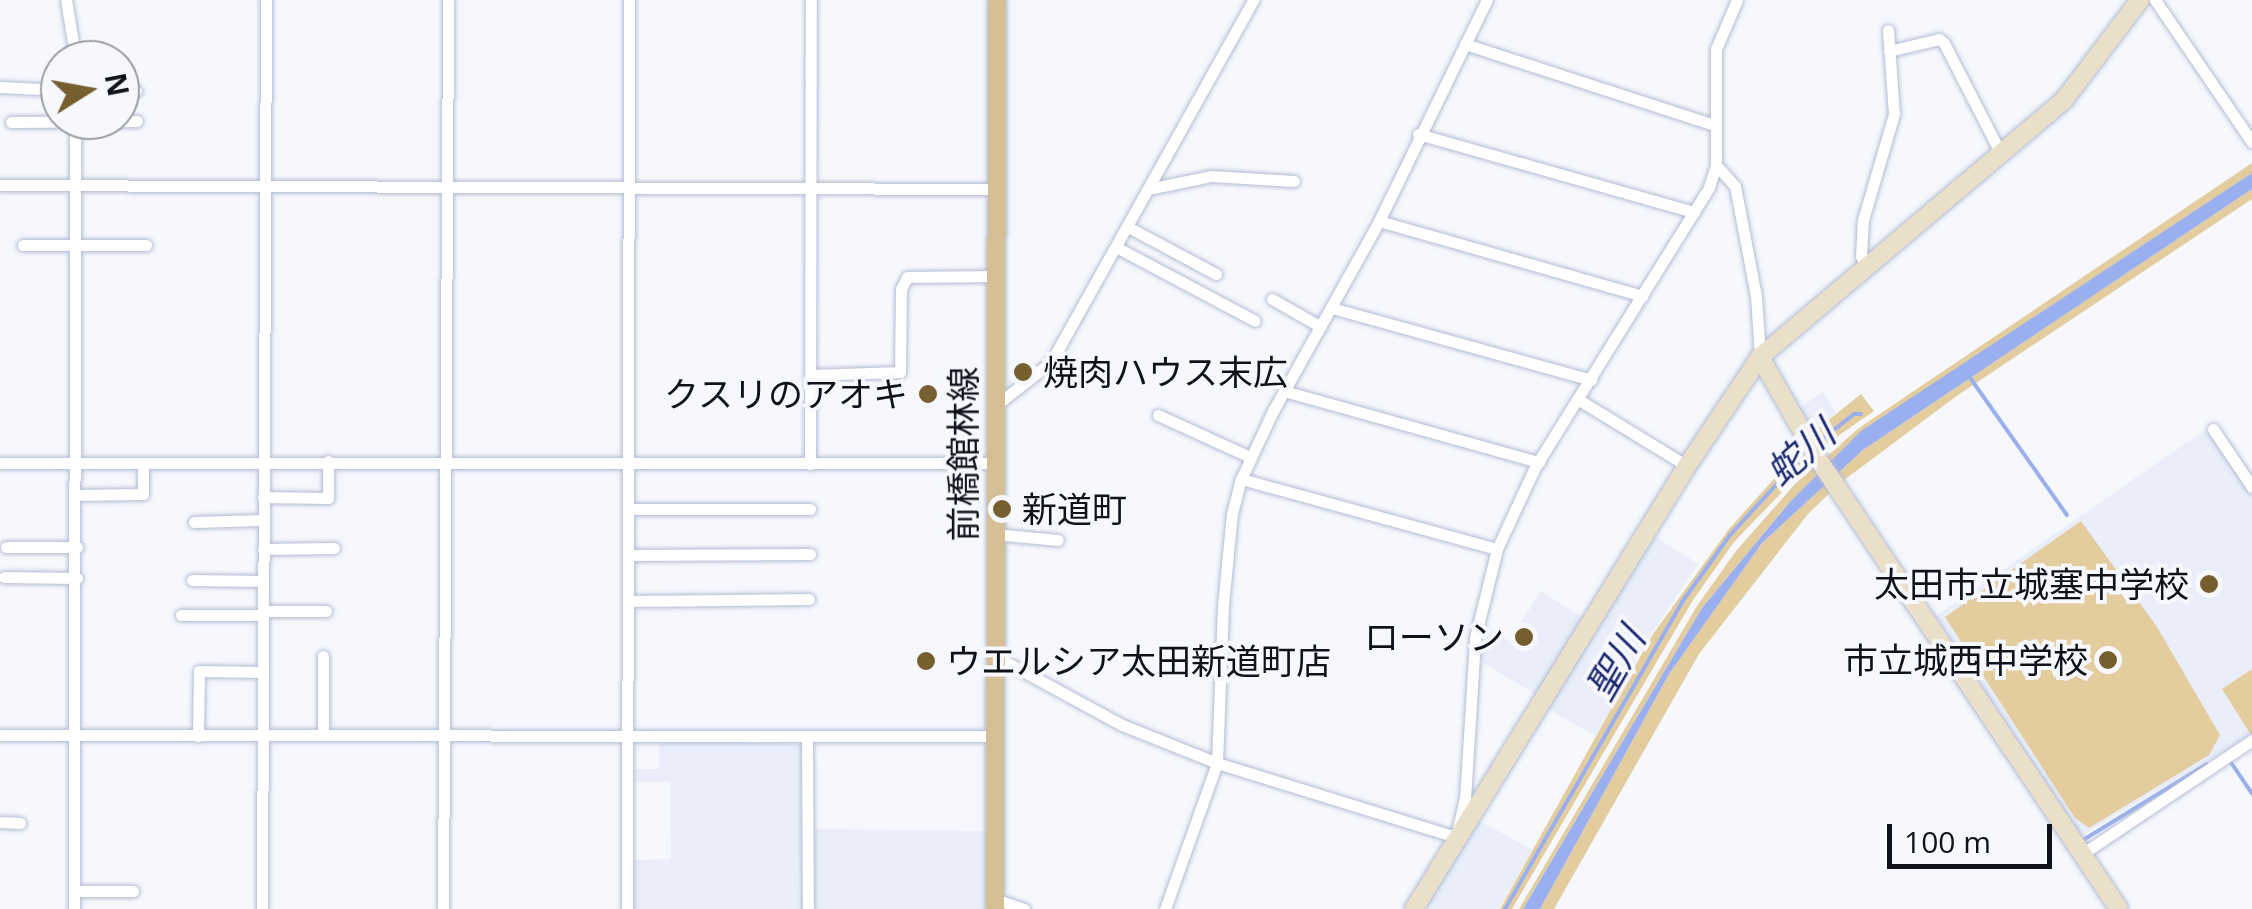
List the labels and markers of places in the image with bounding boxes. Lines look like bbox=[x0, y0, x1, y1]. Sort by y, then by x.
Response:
place label: 焼肉ハウス末広 bbox=[1043, 351, 1288, 393]
marker: 焼肉ハウス末広 bbox=[1012, 361, 1034, 383]
place label: クスリのアオキ bbox=[663, 373, 908, 415]
marker: クスリのアオキ bbox=[917, 383, 939, 405]
place label: 新道町 bbox=[1022, 488, 1127, 530]
marker: 新道町 bbox=[991, 498, 1013, 520]
place label: 太田市立城塞中学校 bbox=[1874, 563, 2189, 605]
marker: 太田市立城塞中学校 bbox=[2198, 573, 2220, 595]
place label: ローソン bbox=[1364, 616, 1504, 658]
marker: ローソン bbox=[1513, 626, 1535, 648]
place label: 市立城西中学校 bbox=[1843, 639, 2088, 681]
place label: ウエルシア太田新道町店 bbox=[946, 640, 1331, 682]
marker: 市立城西中学校 bbox=[2097, 649, 2119, 671]
marker: ウエルシア太田新道町店 bbox=[915, 650, 937, 672]

